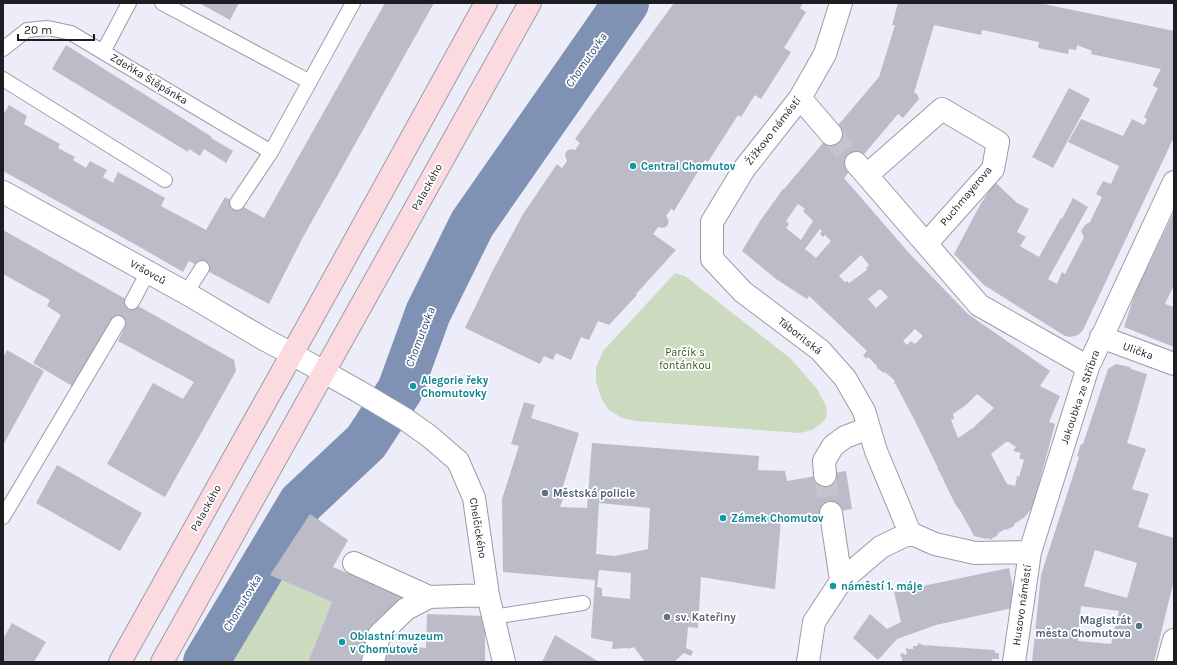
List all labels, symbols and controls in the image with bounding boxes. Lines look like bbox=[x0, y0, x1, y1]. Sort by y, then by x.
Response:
scale bar bbox=[18, 16, 94, 42]
text: 20 m bbox=[24, 23, 52, 37]
water label: Chomutovka bbox=[562, 30, 610, 90]
street label: Zdeňka Štěpánka bbox=[108, 49, 191, 107]
street label: Žižkovo náměstí bbox=[741, 92, 804, 168]
place label: Central Chomutov bbox=[641, 160, 736, 173]
street label: Palackého bbox=[409, 161, 445, 213]
marker: Central Chomutov bbox=[628, 161, 638, 171]
street label: Puchmayerova bbox=[937, 164, 995, 228]
street label: Vršovců bbox=[128, 257, 168, 287]
water label: Chomutovka bbox=[402, 305, 438, 369]
street label: Táboritská bbox=[775, 315, 825, 357]
street label: Ulička bbox=[1121, 340, 1155, 362]
park label: Parčík s fontánkou bbox=[659, 346, 711, 372]
street label: Jakoubka ze Stříbra bbox=[1058, 348, 1102, 446]
place label: Alegorie řeky Chomutovky bbox=[421, 374, 489, 400]
marker: Alegorie řeky Chomutovky bbox=[408, 381, 418, 391]
street label: Palackého bbox=[188, 482, 224, 534]
place label: Městská policie bbox=[553, 487, 635, 500]
marker: Městská policie bbox=[540, 488, 550, 498]
street label: Chelčického bbox=[467, 497, 489, 559]
place label: Zámek Chomutov bbox=[731, 512, 824, 525]
marker: Zámek Chomutov bbox=[718, 513, 728, 523]
street label: Husovo náměstí bbox=[1010, 563, 1034, 646]
water label: Chomutovka bbox=[220, 572, 264, 634]
place label: náměstí 1. máje bbox=[841, 580, 923, 593]
marker: náměstí 1. máje bbox=[828, 581, 838, 591]
place label: sv. Kateřiny bbox=[675, 611, 736, 624]
marker: sv. Kateřiny bbox=[662, 612, 672, 622]
place label: Magistrát města Chomutova bbox=[1035, 614, 1132, 640]
marker: Magistrát města Chomutova bbox=[1134, 621, 1144, 631]
place label: Oblastní muzeum v Chomutově bbox=[350, 630, 443, 656]
marker: Oblastní muzeum v Chomutově bbox=[337, 637, 347, 647]

